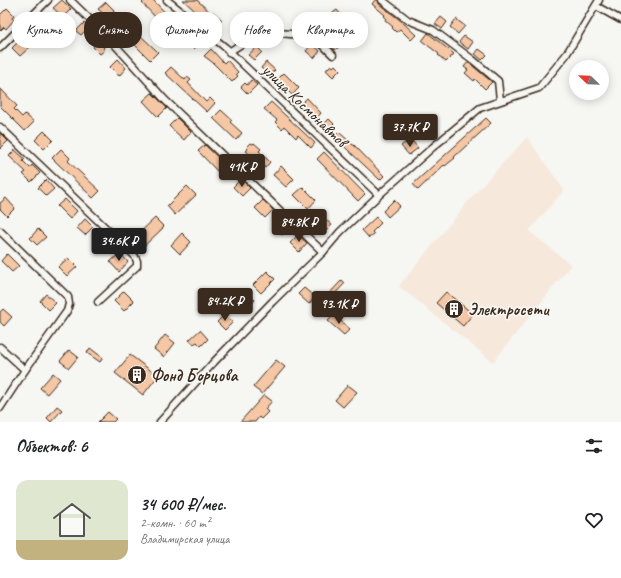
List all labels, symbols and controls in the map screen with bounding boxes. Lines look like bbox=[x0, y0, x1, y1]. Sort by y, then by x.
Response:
chip: Купить bbox=[12, 12, 76, 48]
chip: Снять bbox=[84, 12, 142, 48]
chip: Фильтры bbox=[150, 12, 222, 48]
chip: Новое bbox=[230, 12, 284, 48]
chip: Квартира bbox=[292, 12, 368, 48]
street label: улица Космонавтов bbox=[257, 59, 354, 153]
north arrow bbox=[569, 60, 609, 100]
map controls bbox=[569, 60, 609, 100]
pin: 37.7K ₽ bbox=[373, 114, 447, 148]
text: 37.7K ₽ bbox=[392, 119, 428, 135]
pin: 41K ₽ bbox=[214, 154, 270, 188]
text: 41K ₽ bbox=[228, 159, 256, 175]
pin: 84.8K ₽ bbox=[262, 209, 336, 243]
text: 84.8K ₽ bbox=[281, 214, 317, 230]
pin: 34.6K ₽ bbox=[82, 228, 156, 262]
text: 34.6K ₽ bbox=[101, 233, 137, 249]
pin: 84.2K ₽ bbox=[188, 288, 262, 322]
pin: 93.1K ₽ bbox=[302, 291, 376, 325]
text: 84.2K ₽ bbox=[207, 293, 243, 309]
text: 93.1K ₽ bbox=[321, 296, 357, 312]
building icon: Электросети bbox=[443, 298, 465, 320]
place label: Электросети bbox=[468, 299, 550, 320]
building icon: Фонд Борцова bbox=[126, 364, 148, 386]
place label: Фонд Борцова bbox=[151, 365, 239, 386]
icon: filters bbox=[583, 435, 605, 457]
text: Объектов: 6 bbox=[16, 436, 87, 457]
text: 34 600 ₽/мес. bbox=[140, 494, 226, 515]
icon: home bbox=[48, 496, 96, 544]
icon: heart bbox=[583, 509, 605, 531]
text: 2-комн. · 60 m² bbox=[140, 515, 210, 531]
text: Владимирская улица bbox=[140, 531, 229, 547]

